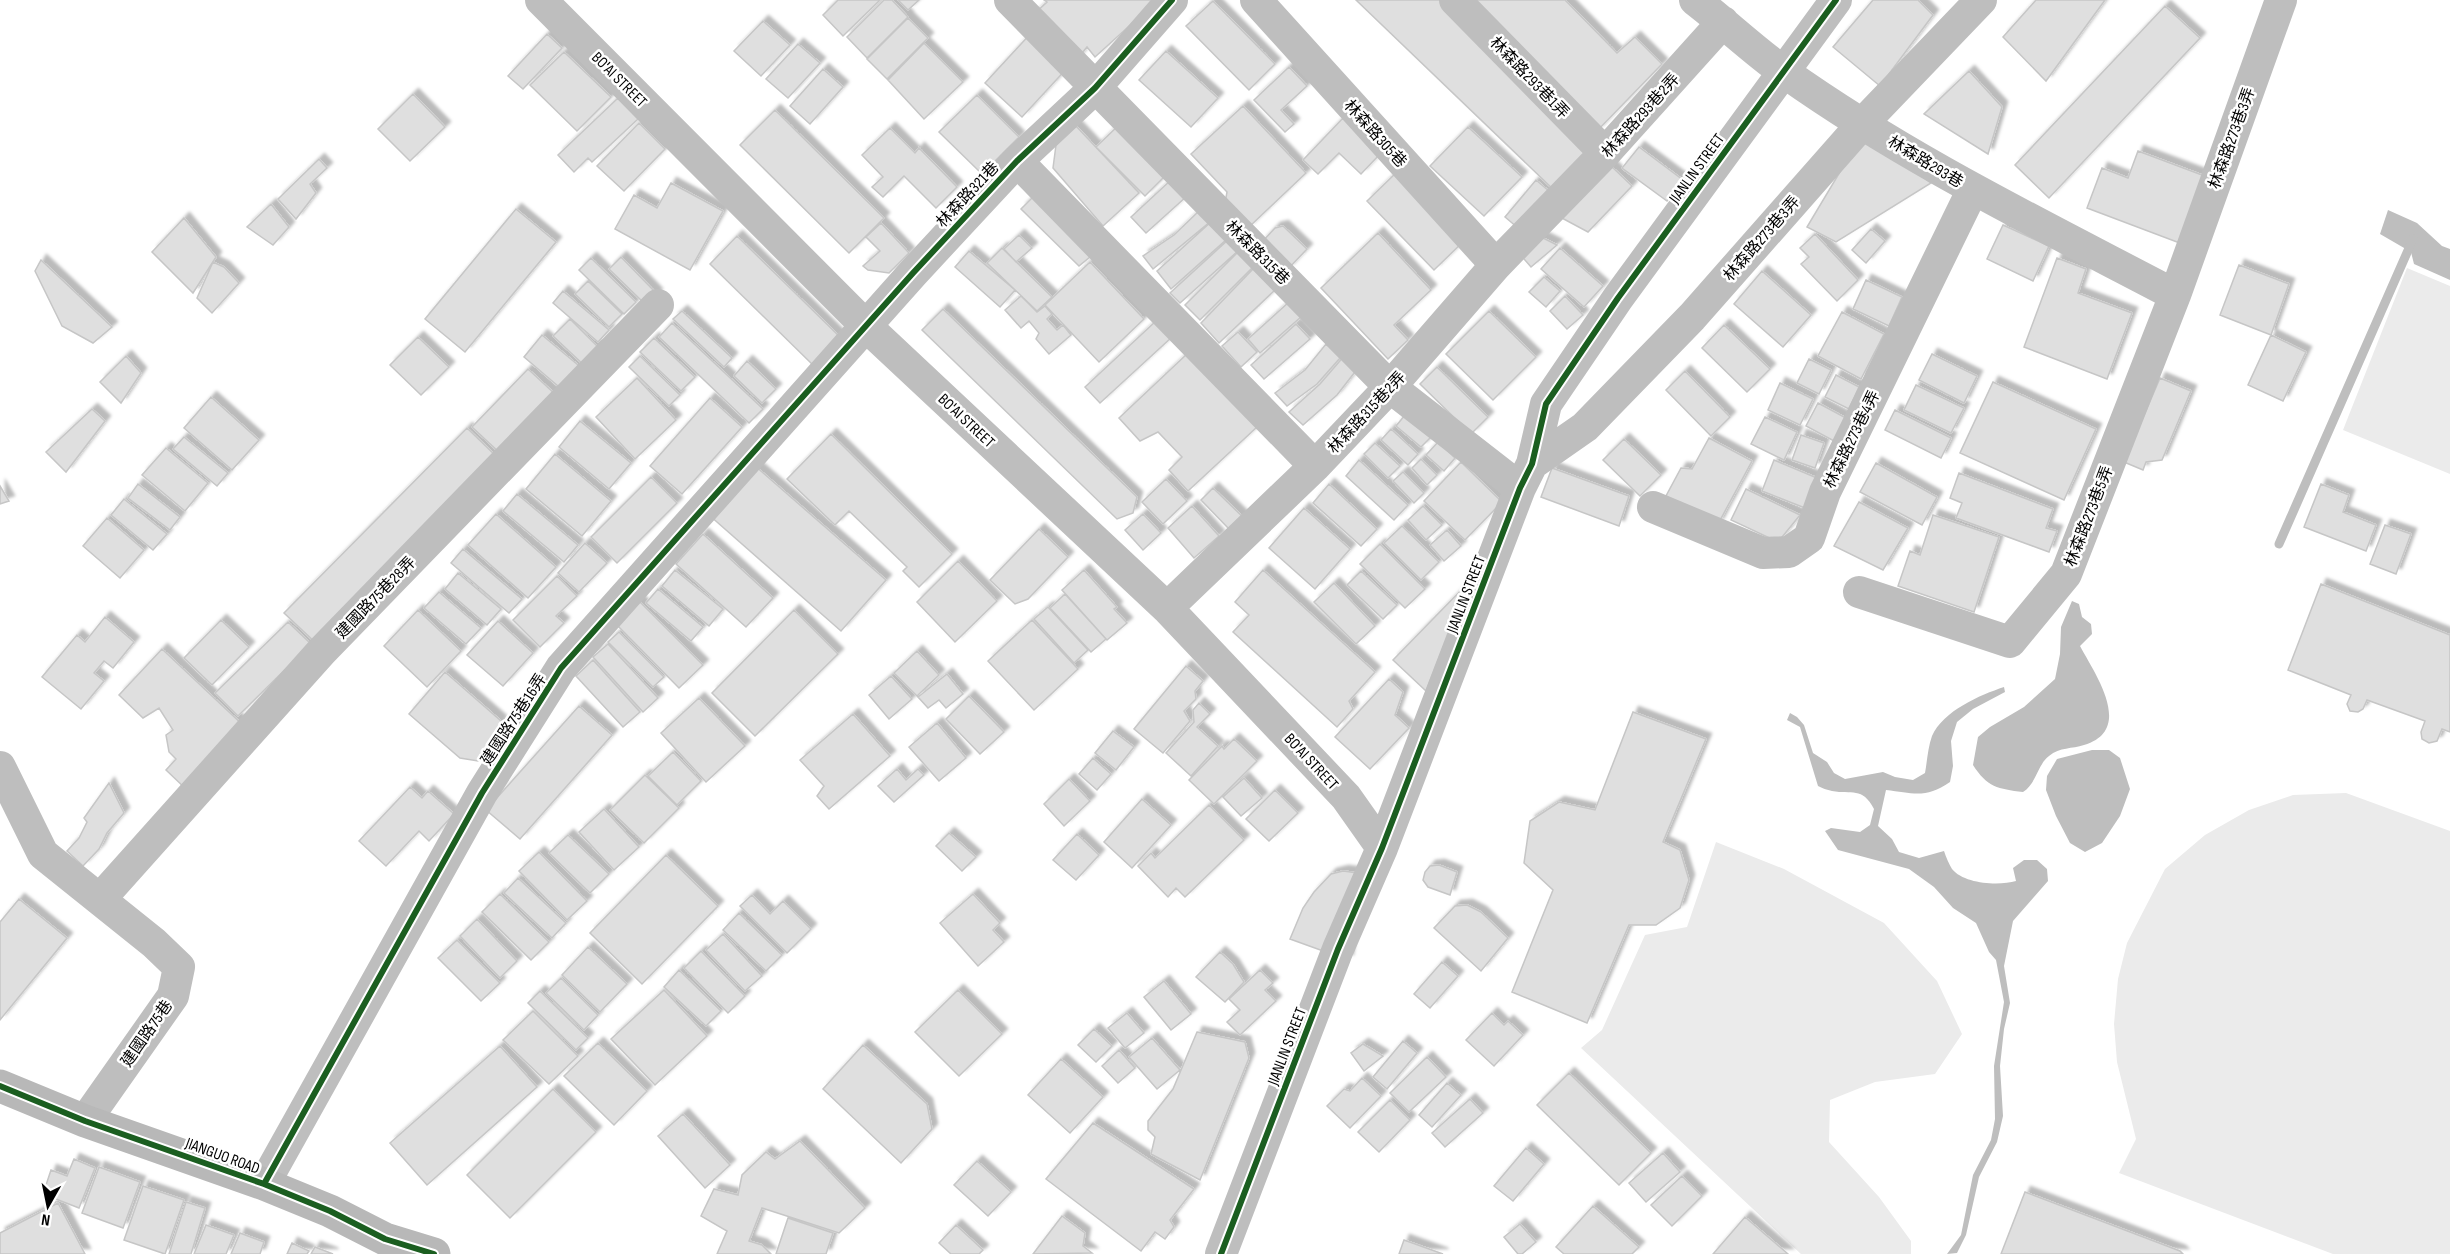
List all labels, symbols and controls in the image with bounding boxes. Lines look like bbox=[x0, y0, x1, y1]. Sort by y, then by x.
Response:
street label: 林森路293巷1弄 bbox=[1485, 33, 1573, 123]
street label: BO'AI STREET bbox=[587, 48, 651, 112]
street label: 林森路293巷2弄 bbox=[1598, 70, 1684, 162]
street label: 林森路273巷3弄 bbox=[2205, 85, 2260, 192]
street label: 林森路305巷 bbox=[1340, 96, 1410, 172]
street label: JIANLIN STREET bbox=[1665, 130, 1729, 208]
street label: 林森路293巷 bbox=[1884, 132, 1966, 192]
street label: 林森路321巷 bbox=[933, 158, 1003, 232]
street label: 林森路273巷3弄 bbox=[1720, 193, 1804, 285]
street label: 林森路315巷 bbox=[1221, 217, 1293, 289]
street label: 林森路315巷2弄 bbox=[1324, 368, 1410, 458]
street label: 林森路273巷4弄 bbox=[1820, 388, 1884, 492]
street label: BO'AI STREET bbox=[934, 390, 999, 452]
street label: 林森路273巷5弄 bbox=[2062, 464, 2117, 569]
street label: 建國路75巷28弄 bbox=[332, 553, 420, 643]
street label: JIANLIN STREET bbox=[1443, 553, 1490, 637]
street label: 建國路75巷16弄 bbox=[478, 670, 551, 769]
street label: BO'AI STREET bbox=[1280, 730, 1342, 795]
street label: 建國路75巷 bbox=[117, 997, 177, 1071]
street label: JIANLIN STREET bbox=[1264, 1005, 1311, 1089]
street label: JIANGUO ROAD bbox=[182, 1134, 262, 1179]
north arrow bbox=[18, 1176, 78, 1236]
text: N bbox=[40, 1209, 52, 1229]

